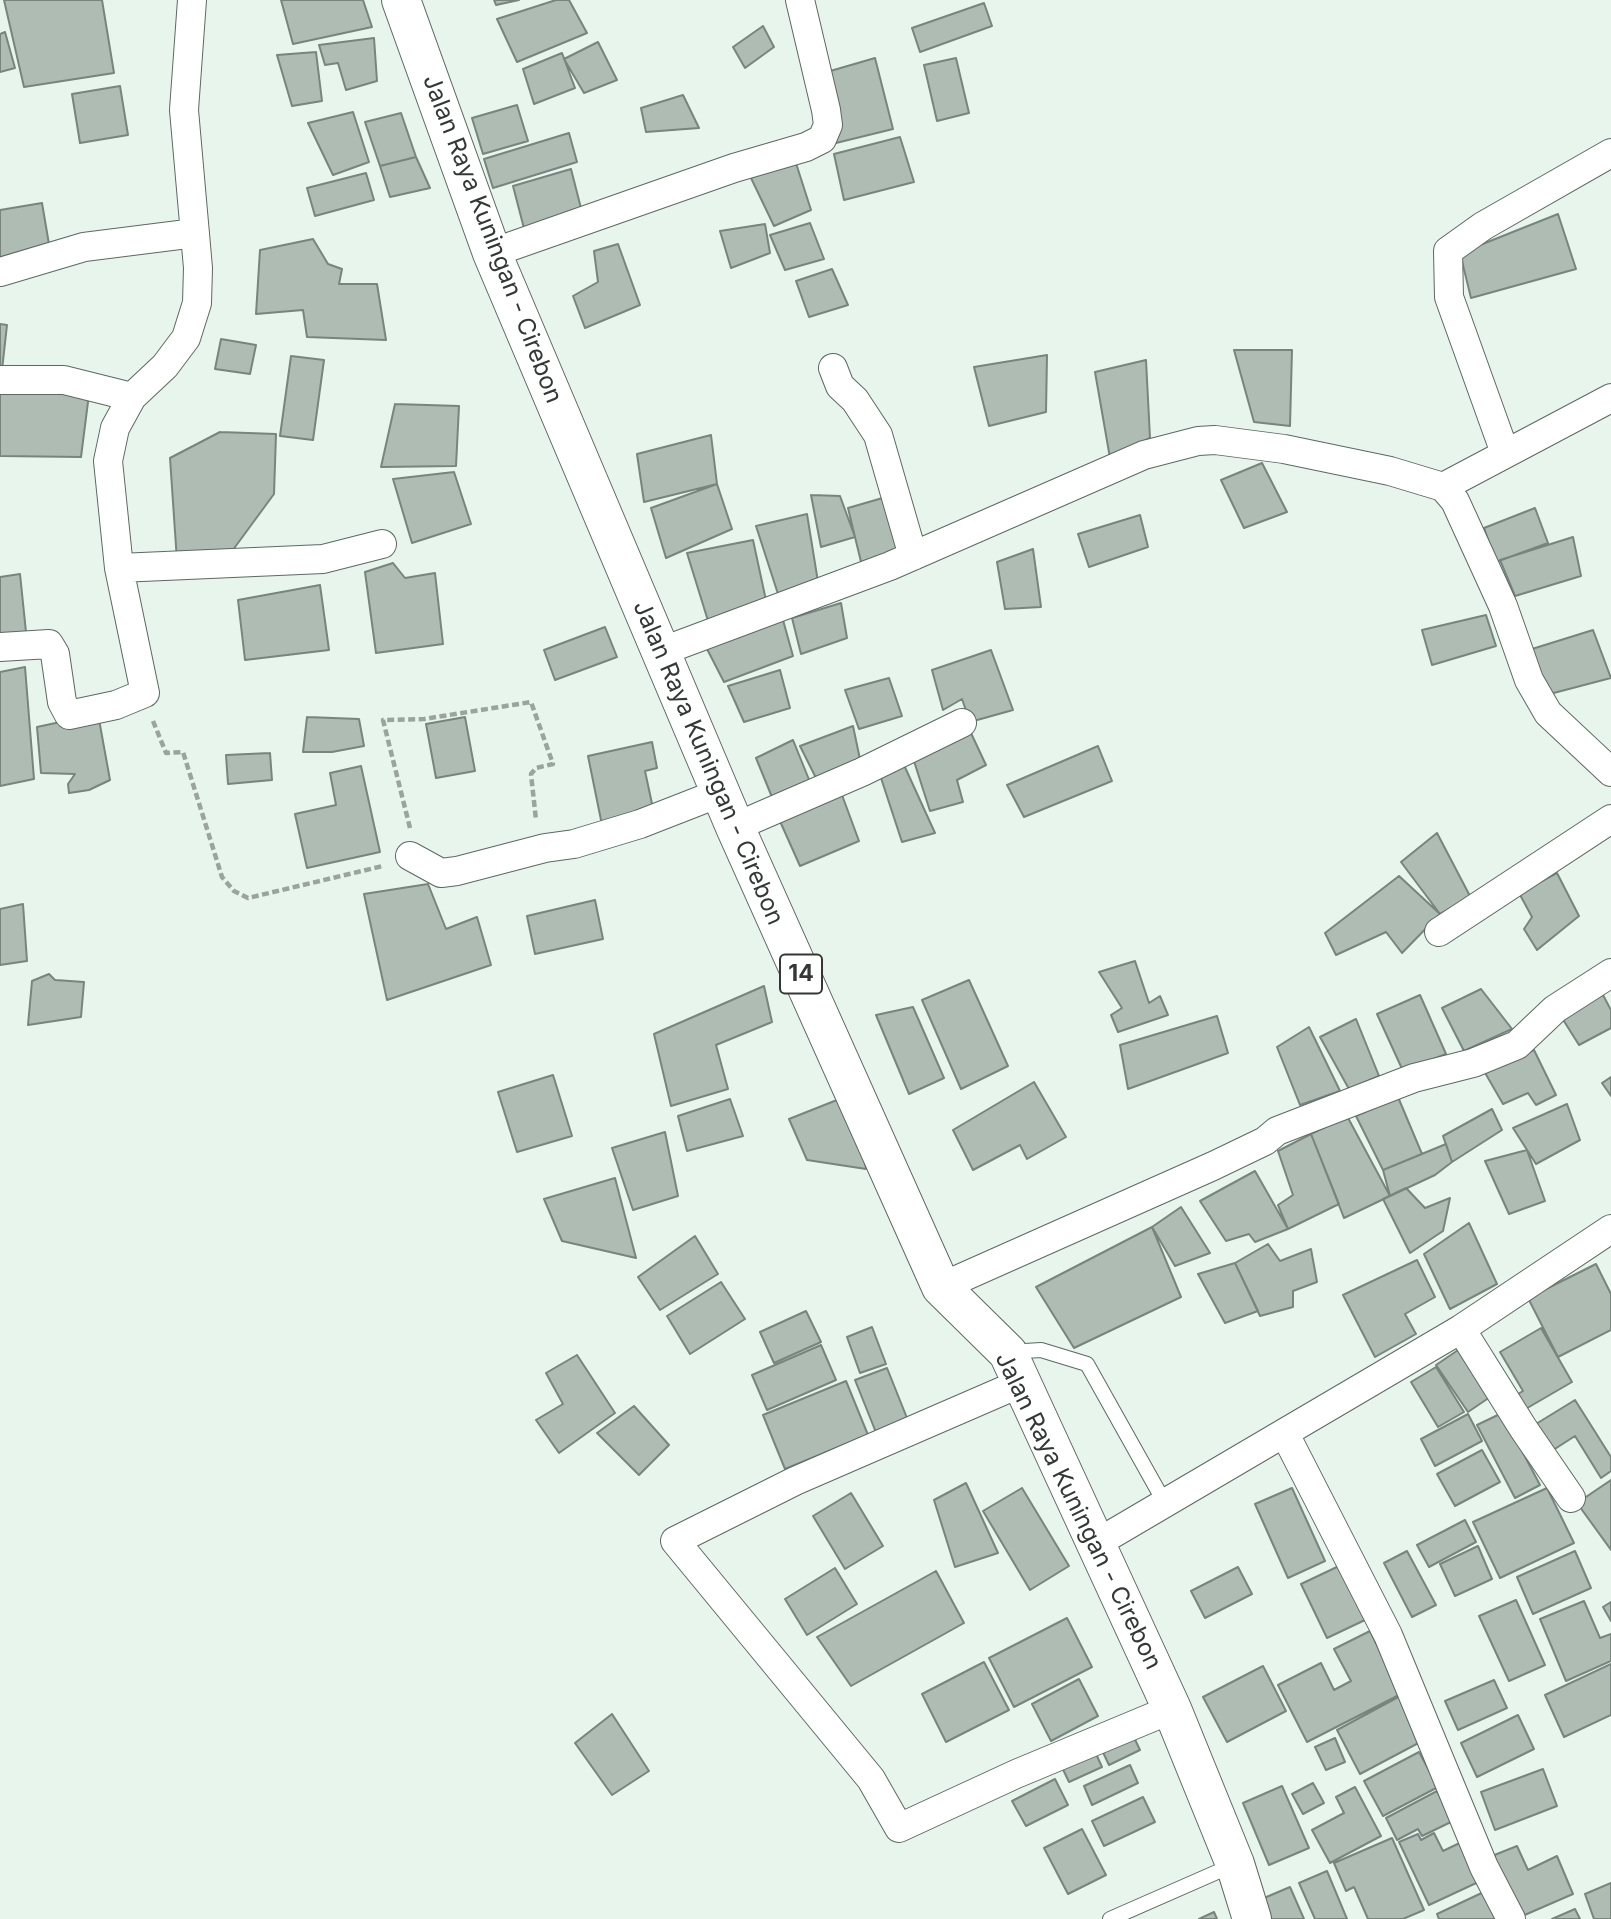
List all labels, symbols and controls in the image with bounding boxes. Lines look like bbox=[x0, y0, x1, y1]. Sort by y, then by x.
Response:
street label: Jalan Raya Kuningan - Cirebon bbox=[416, 71, 568, 407]
street label: Jalan Raya Kuningan - Cirebon bbox=[627, 597, 789, 929]
road number: 14 bbox=[780, 954, 822, 993]
street label: Jalan Raya Kuningan - Cirebon bbox=[989, 1348, 1167, 1674]

